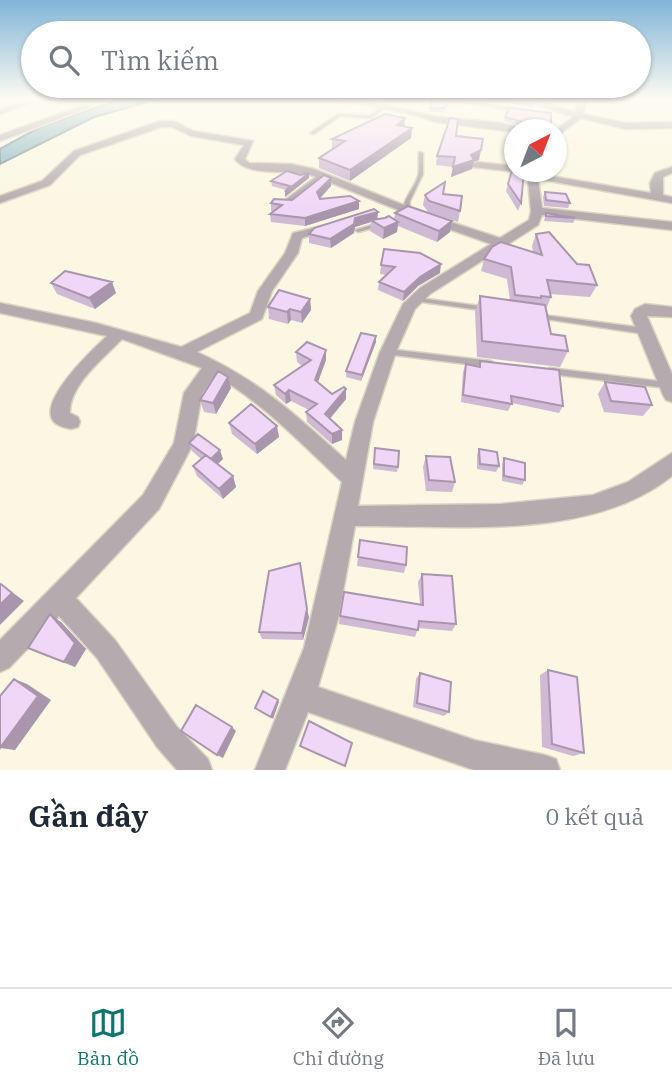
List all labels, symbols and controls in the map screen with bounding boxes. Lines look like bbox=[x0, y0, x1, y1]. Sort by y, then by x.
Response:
search box bbox=[21, 21, 651, 98]
icon: search bbox=[45, 41, 83, 79]
text: Tìm kiếm bbox=[101, 43, 219, 77]
north arrow bbox=[504, 119, 567, 182]
text: Gần đây bbox=[28, 796, 148, 835]
text: 0 kết quả bbox=[545, 801, 644, 831]
tab: Bản đồ bbox=[77, 1004, 139, 1070]
tab: Chỉ đường bbox=[293, 1004, 384, 1070]
tab: Đã lưu bbox=[538, 1004, 595, 1070]

